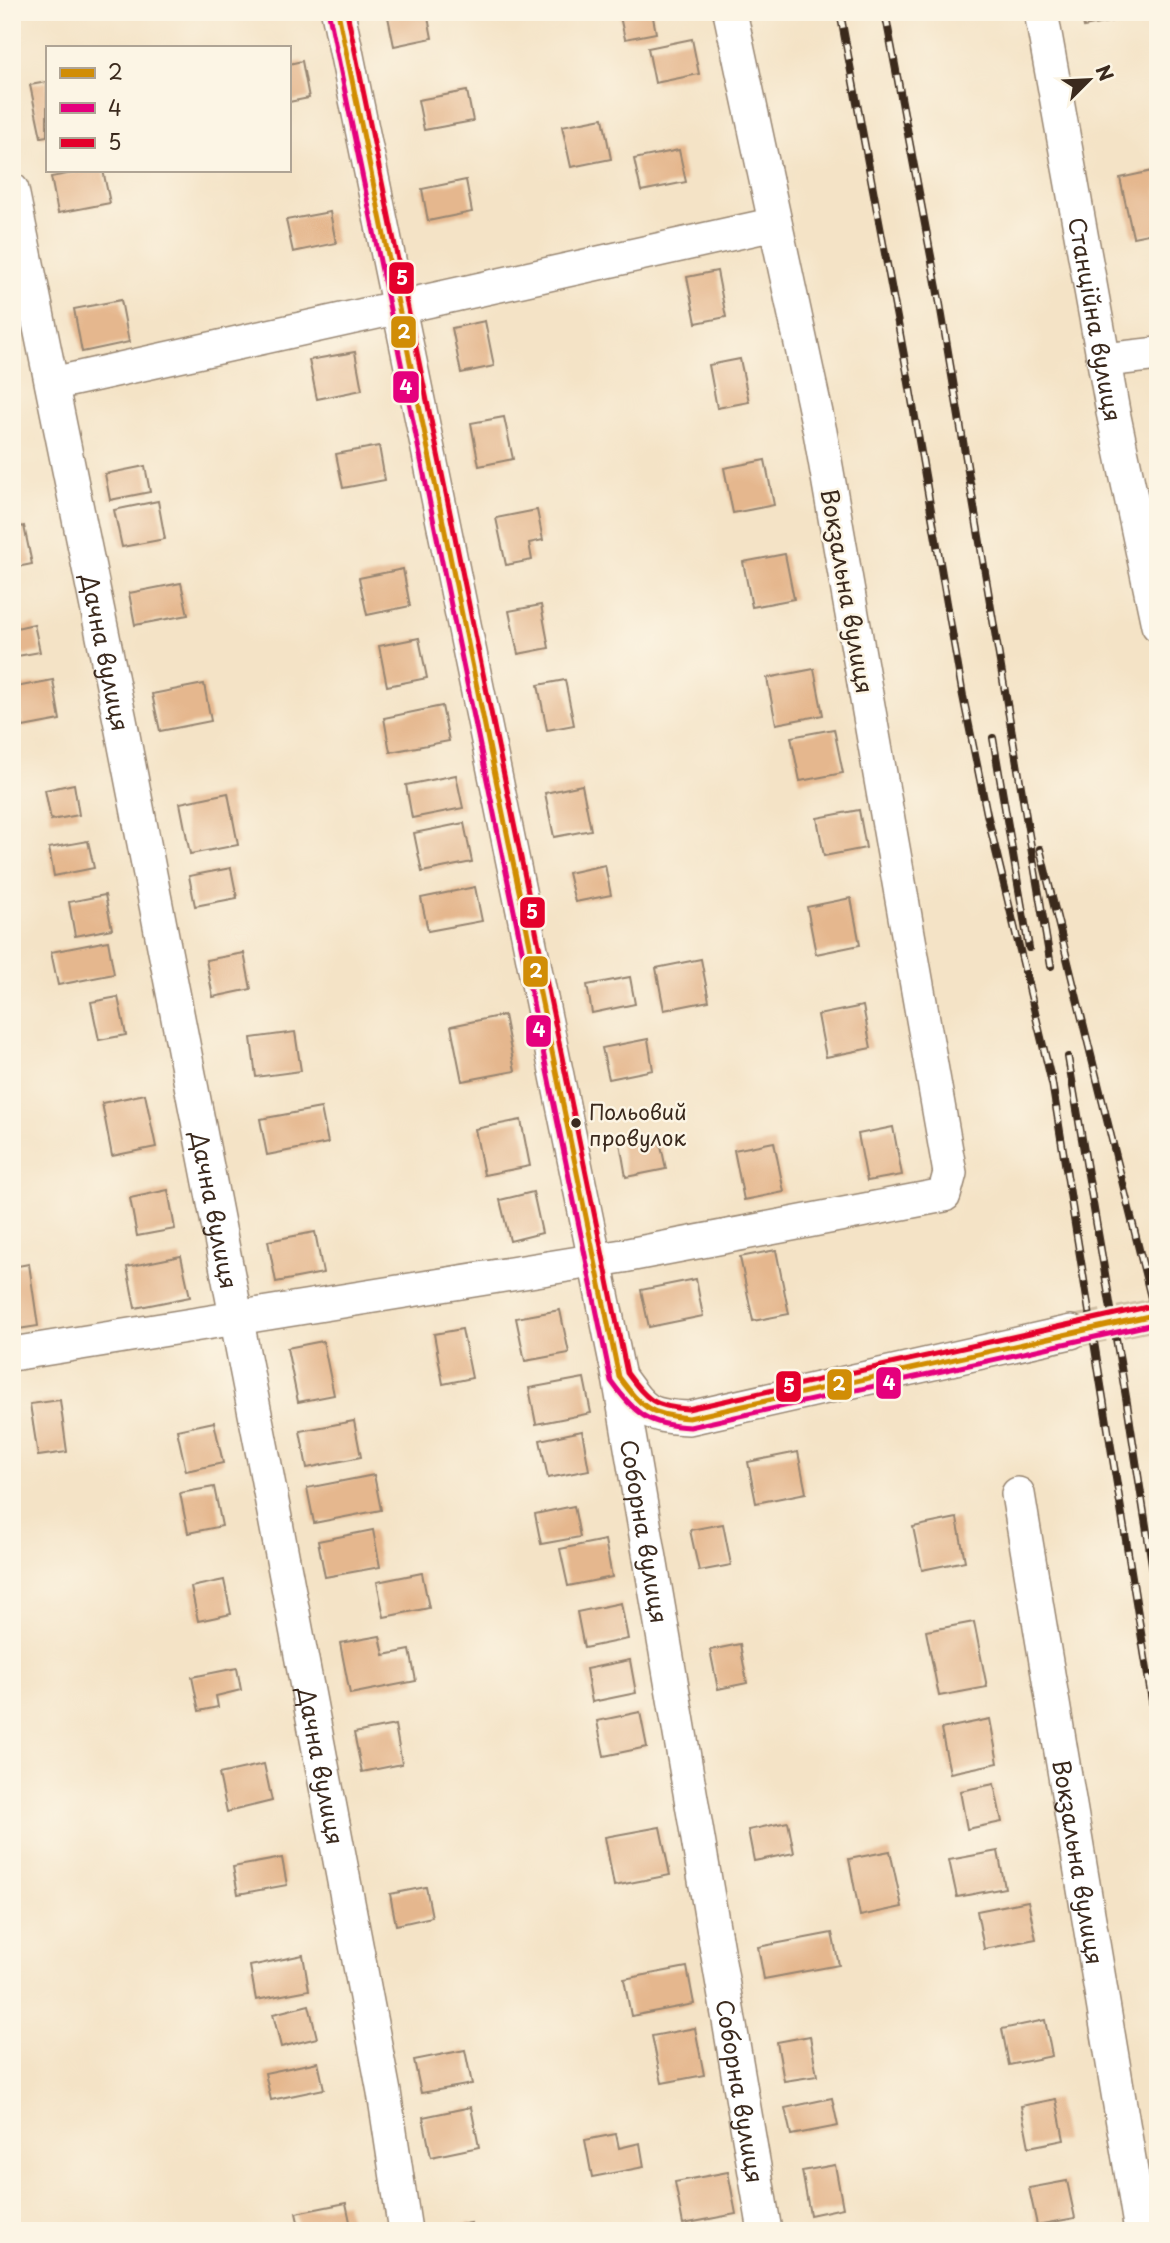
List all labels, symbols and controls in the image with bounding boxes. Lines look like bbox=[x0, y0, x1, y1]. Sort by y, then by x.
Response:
legend bbox=[46, 46, 290, 172]
north arrow bbox=[1054, 46, 1124, 116]
text: 2 bbox=[108, 55, 123, 87]
text: N bbox=[1090, 60, 1121, 85]
text: 4 bbox=[108, 91, 122, 123]
text: 5 bbox=[108, 125, 122, 157]
street label: Станційна вулиця bbox=[1061, 214, 1132, 424]
line badge: 5 bbox=[388, 261, 415, 295]
text: 5 bbox=[396, 263, 408, 291]
line badge: 2 bbox=[390, 315, 417, 349]
text: 2 bbox=[397, 317, 411, 345]
line badge: 4 bbox=[392, 370, 420, 404]
text: 4 bbox=[400, 372, 413, 400]
street label: Вокзальна вулиця bbox=[813, 486, 883, 696]
street label: Дачна вулиця bbox=[73, 570, 139, 734]
line badge: 5 bbox=[519, 896, 546, 929]
text: 5 bbox=[526, 897, 538, 925]
line badge: 2 bbox=[522, 955, 549, 988]
text: 2 bbox=[529, 956, 543, 984]
line badge: 4 bbox=[525, 1014, 552, 1048]
text: 4 bbox=[533, 1015, 546, 1043]
place label: Польовий провулок bbox=[589, 1095, 687, 1153]
marker: Польовий провулок bbox=[569, 1116, 583, 1130]
street label: Дачна вулиця bbox=[183, 1127, 248, 1292]
line badge: 4 bbox=[875, 1366, 902, 1400]
line badge: 2 bbox=[826, 1368, 853, 1401]
text: 4 bbox=[883, 1368, 896, 1396]
text: 2 bbox=[832, 1369, 846, 1397]
line badge: 5 bbox=[775, 1370, 802, 1403]
text: 5 bbox=[783, 1371, 795, 1399]
street label: Соборна вулиця bbox=[612, 1437, 678, 1626]
street label: Дачна вулиця bbox=[290, 1683, 354, 1847]
street label: Вокзальна вулиця bbox=[1045, 1757, 1114, 1967]
street label: Соборна вулиця bbox=[708, 1996, 774, 2186]

